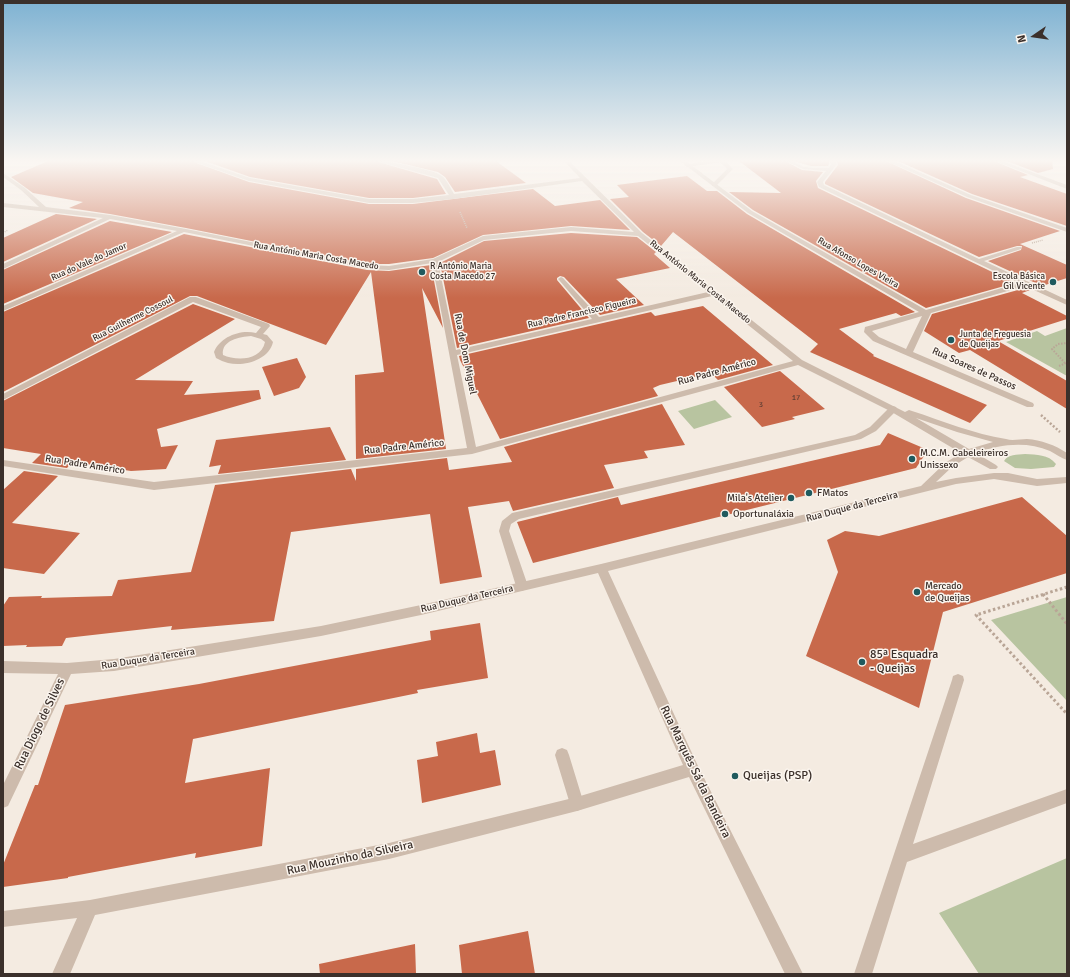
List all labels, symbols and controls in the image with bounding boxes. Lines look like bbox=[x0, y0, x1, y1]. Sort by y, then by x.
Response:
north arrow bbox=[1014, 16, 1054, 56]
text: N bbox=[1015, 34, 1029, 44]
street label: Rua Afonso Lopes Vieira bbox=[816, 235, 900, 291]
street label: Rua António Maria Costa Macedo bbox=[647, 238, 753, 326]
street label: Rua do Vale do Jamor bbox=[50, 240, 128, 284]
street label: Rua António Maria Costa Macedo bbox=[253, 240, 379, 272]
place label: R António Maria Costa Macedo 27 bbox=[430, 262, 495, 283]
marker: R António Maria Costa Macedo 27 bbox=[417, 267, 427, 277]
place label: Escola Básica Gil Vicente bbox=[993, 272, 1045, 293]
marker: Escola Básica Gil Vicente bbox=[1048, 277, 1058, 287]
street label: Rua Guilherme Cossoul bbox=[91, 294, 175, 344]
street label: Rua Padre Francisco Figueira bbox=[527, 295, 637, 331]
street label: Rua de Dom Miguel bbox=[451, 312, 479, 396]
place label: Junta de Freguesia de Queijas bbox=[959, 330, 1031, 351]
marker: Junta de Freguesia de Queijas bbox=[946, 335, 956, 345]
street label: Rua Soares de Passos bbox=[930, 345, 1018, 393]
street label: Rua Padre Américo bbox=[677, 356, 757, 388]
house number: 17 bbox=[792, 393, 800, 403]
house number: 3 bbox=[759, 400, 763, 410]
street label: Rua Padre Américo bbox=[363, 437, 445, 457]
place label: M.C.M. Cabeleireiros Unissexo bbox=[920, 447, 1008, 470]
street label: Rua Padre Américo bbox=[44, 453, 126, 477]
marker: M.C.M. Cabeleireiros Unissexo bbox=[907, 454, 917, 464]
place label: FMatos bbox=[817, 487, 848, 499]
marker: FMatos bbox=[804, 488, 814, 498]
street label: Rua Duque da Terceira bbox=[805, 489, 899, 525]
place label: Mila's Atelier bbox=[727, 492, 783, 504]
marker: Mila's Atelier bbox=[786, 493, 796, 503]
place label: Oportunaláxia bbox=[733, 508, 794, 520]
marker: Oportunaláxia bbox=[720, 509, 730, 519]
place label: Mercado de Queijas bbox=[925, 580, 969, 604]
street label: Rua Duque da Terceira bbox=[420, 583, 514, 615]
marker: Mercado de Queijas bbox=[912, 587, 922, 597]
street label: Rua Duque da Terceira bbox=[100, 646, 196, 672]
place label: 85ª Esquadra - Queijas bbox=[870, 648, 938, 676]
marker: 85ª Esquadra - Queijas bbox=[857, 657, 867, 667]
street label: Rua Diogo de Silves bbox=[12, 676, 68, 772]
street label: Rua Marquês Sá da Bandeira bbox=[657, 703, 733, 841]
place label: Queijas (PSP) bbox=[743, 769, 812, 783]
marker: Queijas (PSP) bbox=[730, 771, 740, 781]
street label: Rua Mouzinho da Silveira bbox=[286, 838, 414, 878]

